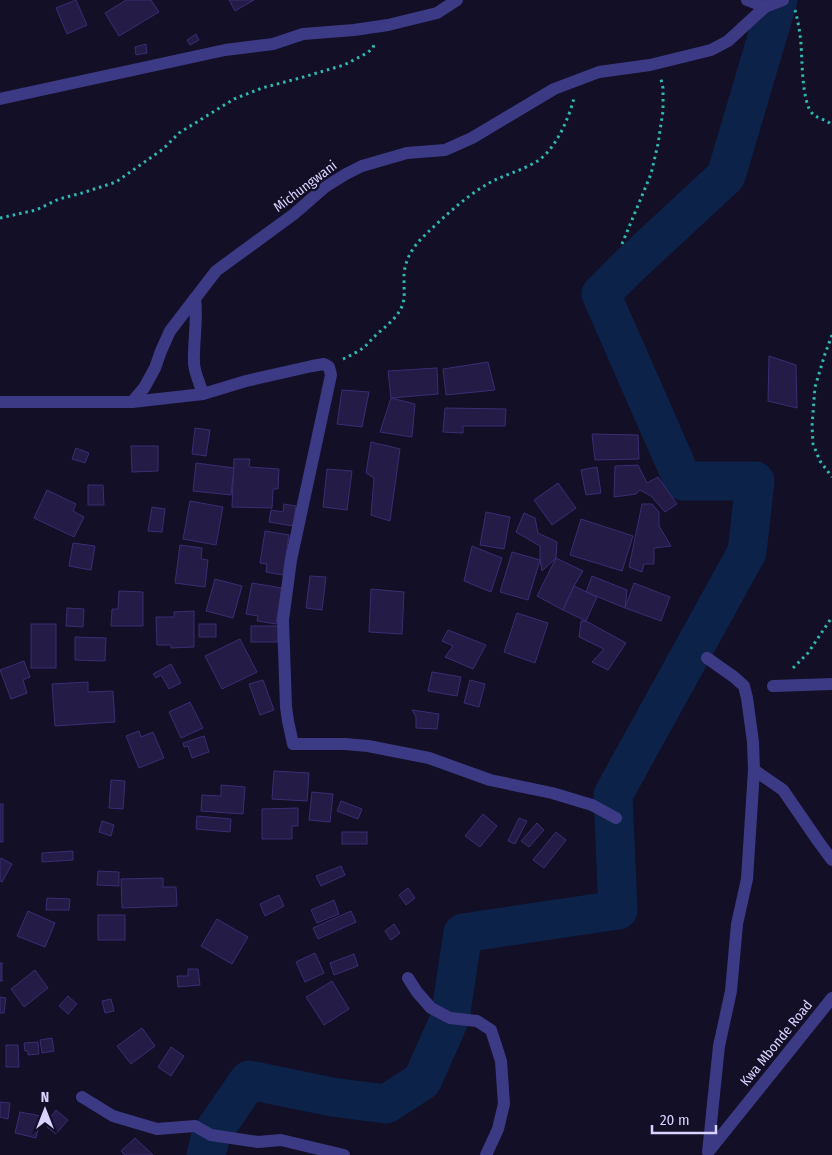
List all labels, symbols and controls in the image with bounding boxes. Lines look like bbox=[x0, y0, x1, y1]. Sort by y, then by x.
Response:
street label: Michungwani bbox=[270, 157, 340, 216]
street label: Kwa Mbonde Road bbox=[737, 997, 816, 1090]
north arrow bbox=[20, 1085, 70, 1135]
text: N bbox=[41, 1089, 49, 1106]
scale bar bbox=[652, 1102, 716, 1134]
text: 20 m bbox=[660, 1111, 690, 1129]

